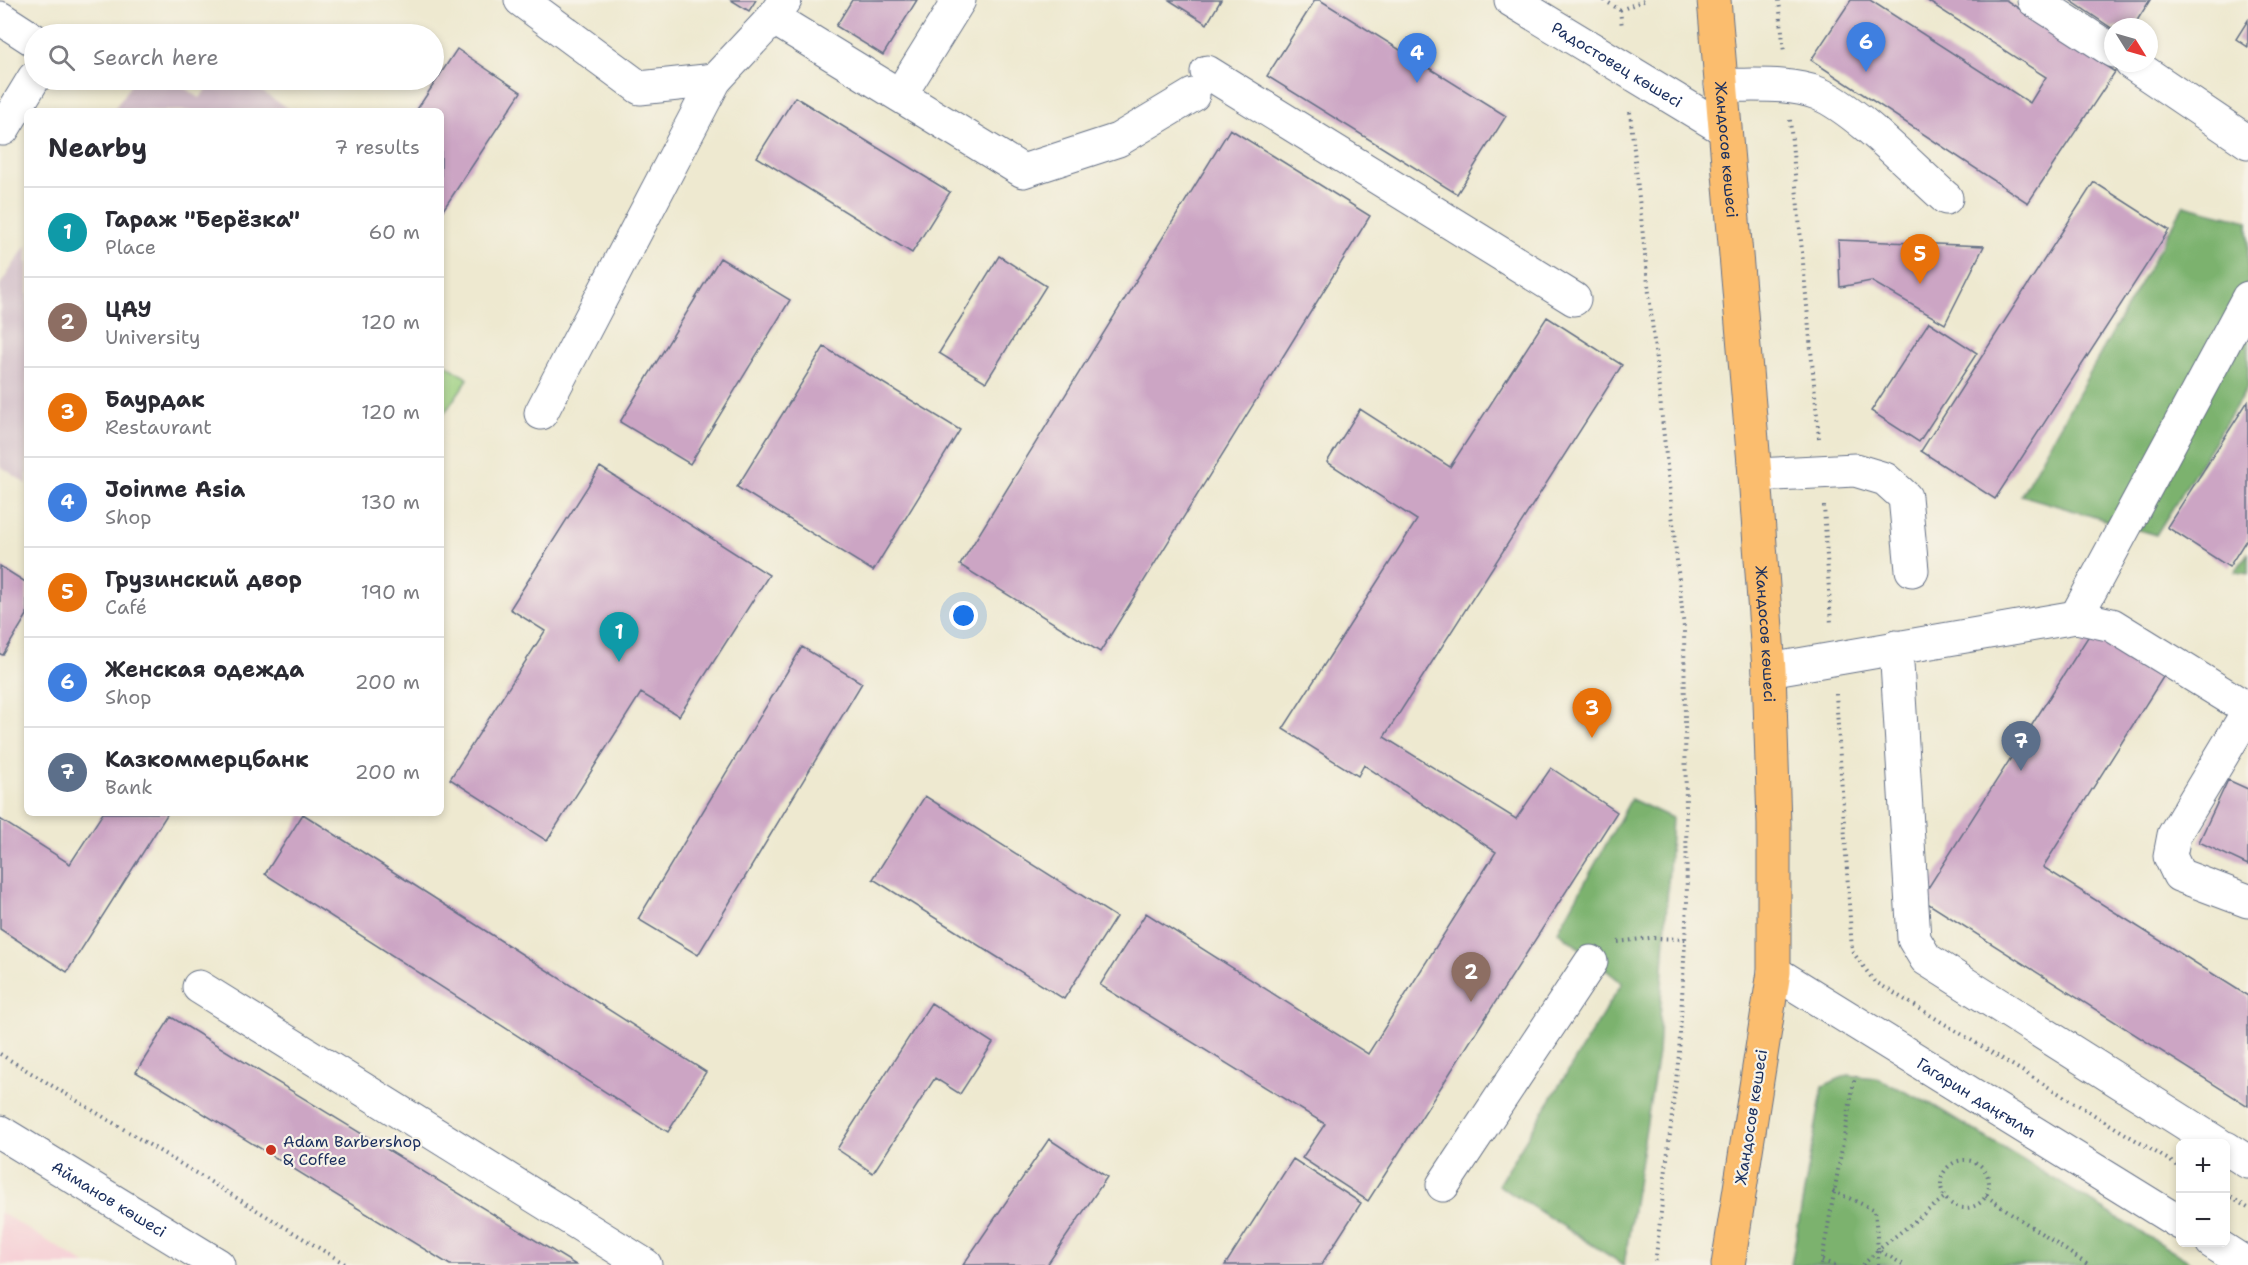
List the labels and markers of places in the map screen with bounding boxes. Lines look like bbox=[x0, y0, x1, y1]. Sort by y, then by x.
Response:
pin: 6 bbox=[1846, 22, 1886, 72]
pin: 4 bbox=[1398, 34, 1436, 83]
pin: 5 bbox=[1900, 234, 1940, 284]
pin: 1 bbox=[600, 612, 638, 662]
pin: 3 bbox=[1572, 688, 1612, 738]
pin: 7 bbox=[2002, 722, 2040, 771]
pin: 2 bbox=[1452, 952, 1490, 1002]
place label: Adam Barbershop & Coffee bbox=[283, 1131, 421, 1170]
marker: Adam Barbershop & Coffee bbox=[264, 1143, 278, 1157]

